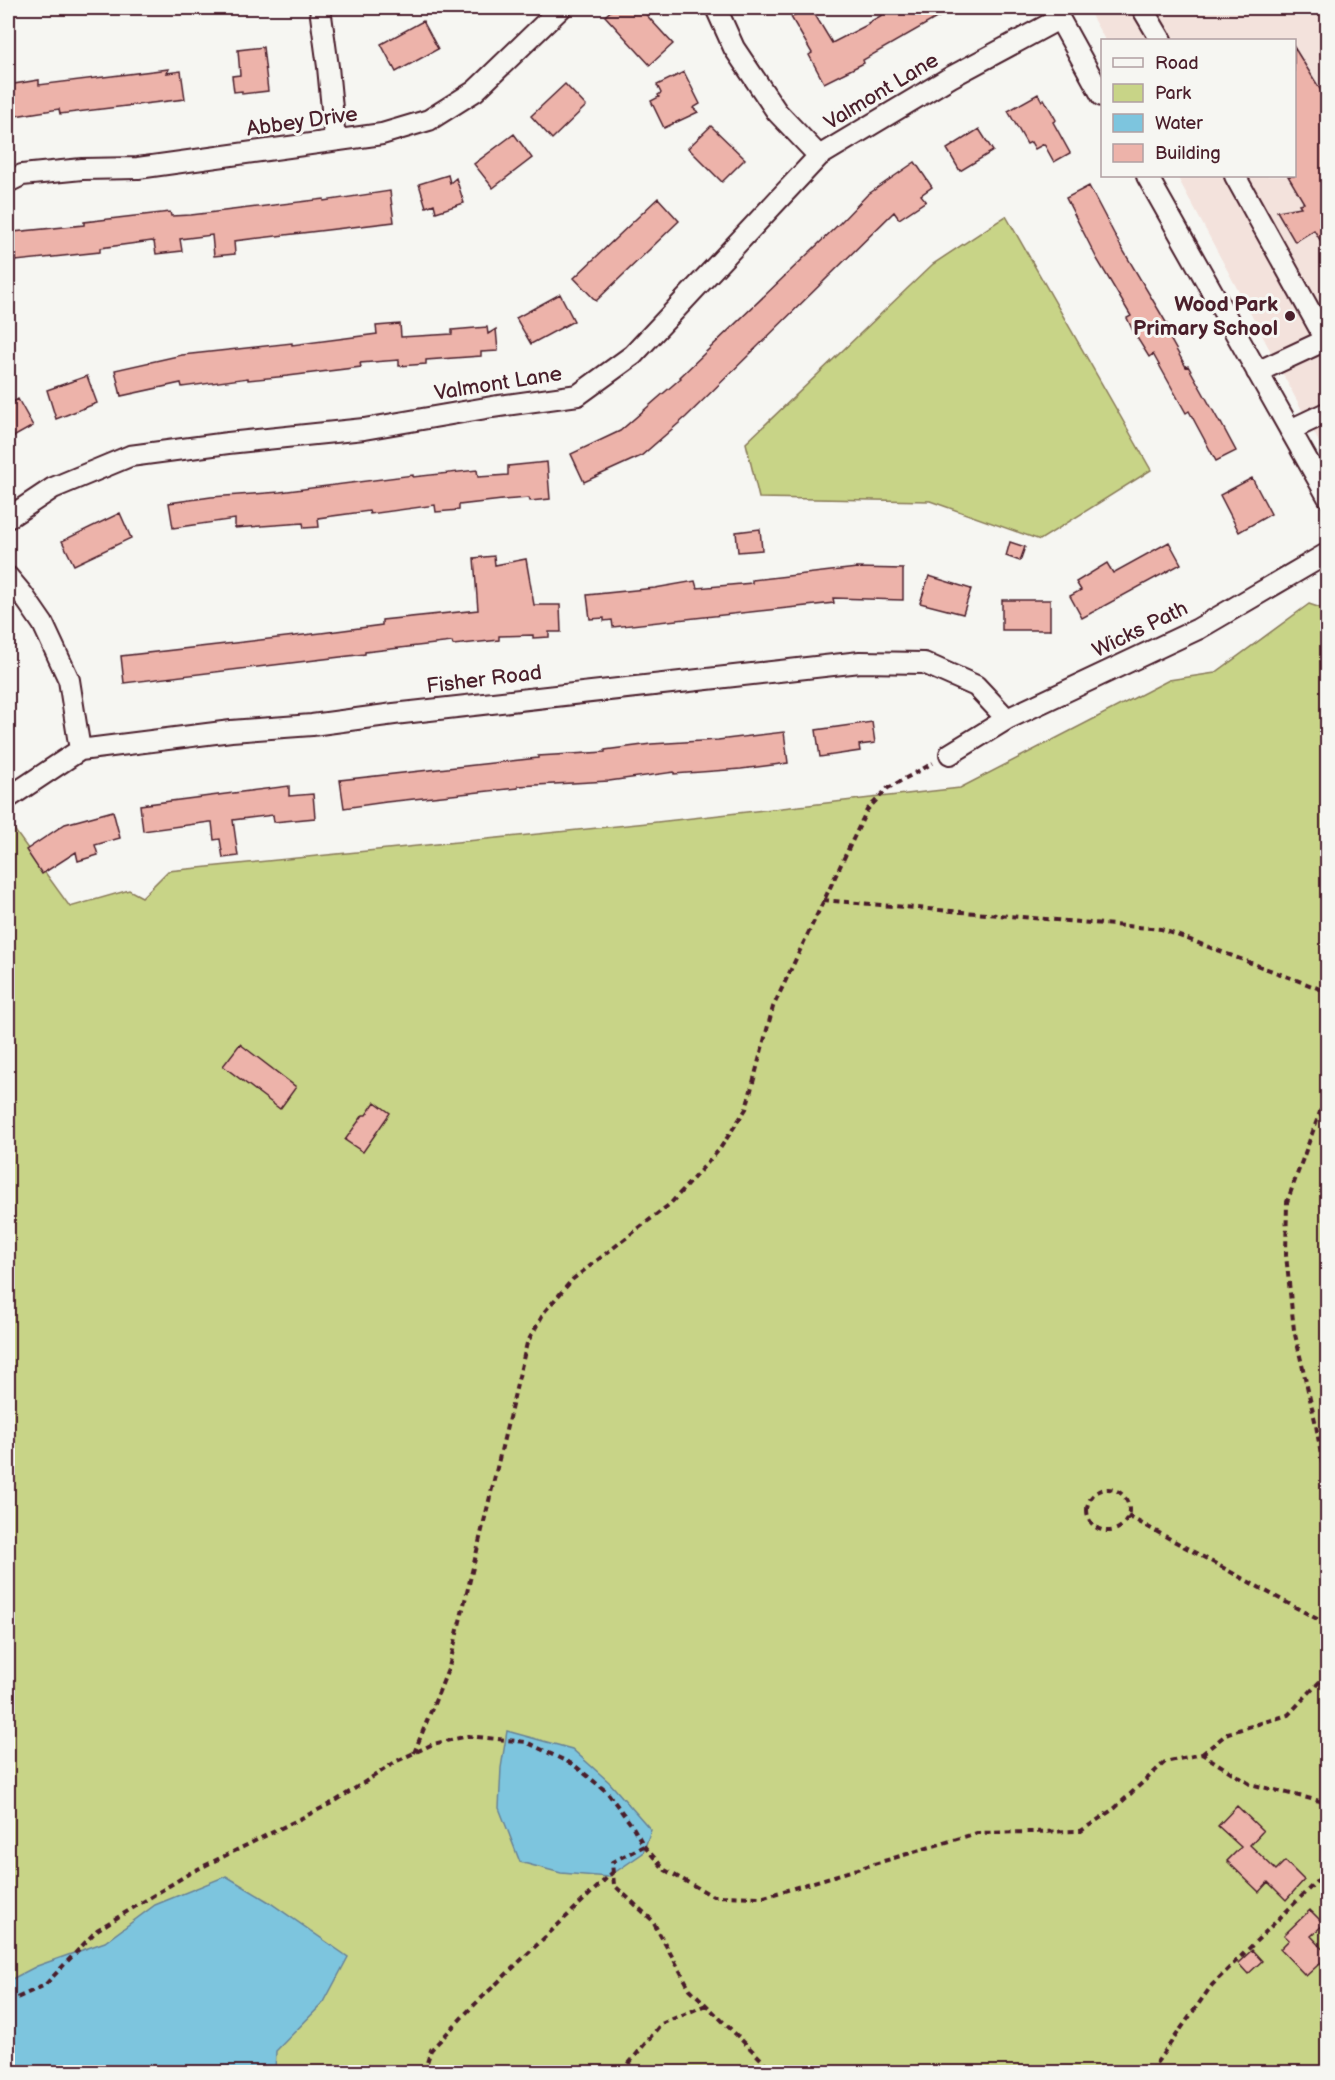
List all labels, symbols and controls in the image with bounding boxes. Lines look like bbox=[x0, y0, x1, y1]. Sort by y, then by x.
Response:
legend bbox=[1101, 39, 1296, 177]
street label: Valmont Lane bbox=[820, 48, 943, 135]
text: Road bbox=[1155, 53, 1199, 74]
text: Park bbox=[1155, 83, 1191, 104]
street label: Abbey Drive bbox=[245, 101, 359, 142]
text: Water bbox=[1155, 113, 1203, 134]
text: Building bbox=[1155, 143, 1221, 164]
place label: Wood Park Primary School bbox=[1133, 292, 1278, 341]
marker: Wood Park Primary School bbox=[1283, 309, 1297, 323]
street label: Valmont Lane bbox=[433, 361, 564, 406]
street label: Wicks Path bbox=[1088, 596, 1192, 663]
street label: Fisher Road bbox=[425, 660, 543, 699]

